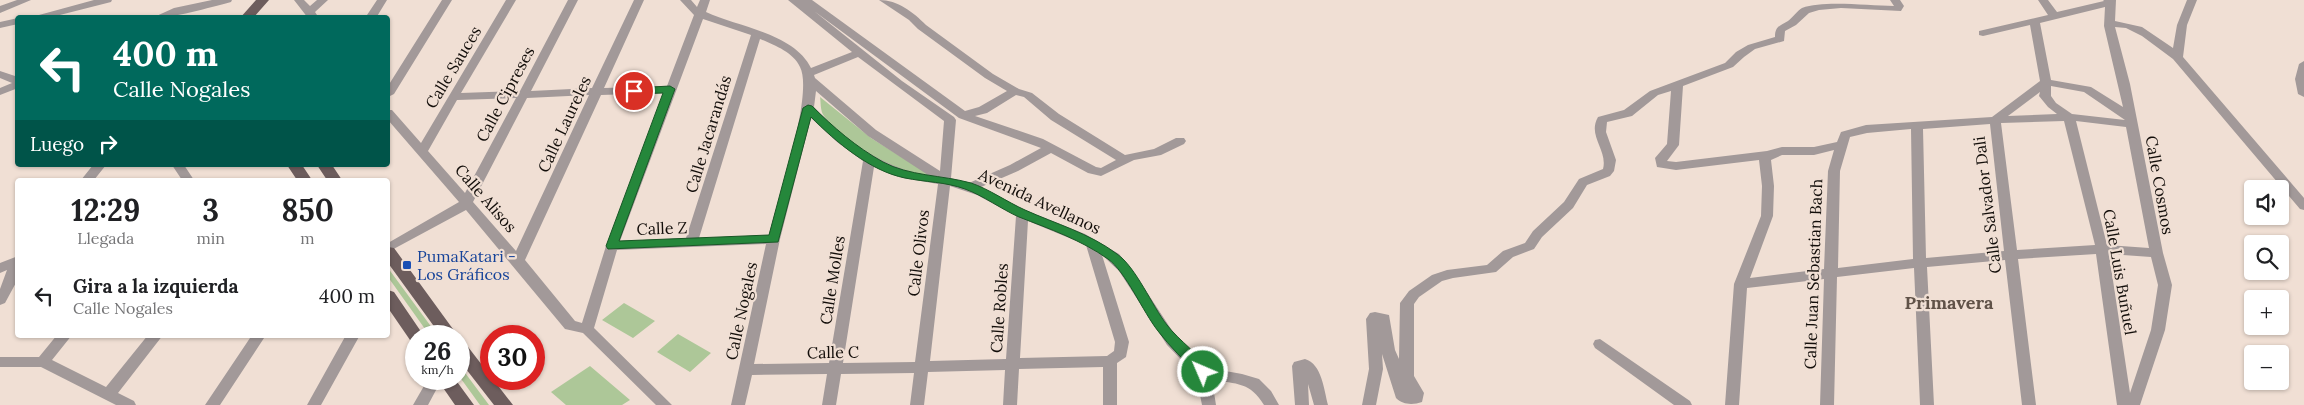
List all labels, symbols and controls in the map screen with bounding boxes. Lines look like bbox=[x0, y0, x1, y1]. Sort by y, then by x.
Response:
street label: Calle Sauces bbox=[421, 22, 485, 112]
text: 400 m bbox=[113, 31, 218, 76]
icon: left bbox=[30, 35, 95, 100]
street label: Calle Cipreses bbox=[471, 43, 539, 145]
pin bbox=[613, 70, 655, 112]
street label: Calle Laureles bbox=[533, 73, 595, 175]
street label: Calle Jacarandás bbox=[681, 73, 735, 195]
text: Calle Nogales bbox=[113, 75, 250, 103]
icon: arrive bbox=[620, 77, 648, 105]
icon: right bbox=[94, 130, 122, 158]
text: Luego bbox=[30, 132, 84, 156]
street label: Calle Cosmos bbox=[2141, 134, 2179, 236]
street label: Calle Salvador Dali bbox=[1969, 135, 2005, 275]
street label: Calle Alisos bbox=[451, 160, 521, 236]
street label: Avenida Avellanos bbox=[975, 164, 1104, 238]
street label: Calle Juan Sebastian Bach bbox=[1800, 178, 1826, 370]
map controls bbox=[2244, 180, 2289, 390]
button: sound bbox=[2244, 180, 2289, 225]
text: 12:29 bbox=[71, 191, 140, 229]
text: 3 bbox=[202, 191, 219, 229]
text: 850 bbox=[281, 191, 334, 229]
street label: Calle Luis Buñuel bbox=[2099, 207, 2141, 337]
street label: Calle Olivos bbox=[903, 208, 933, 298]
street label: Calle Z bbox=[636, 217, 688, 239]
text: Llegada bbox=[77, 228, 134, 248]
text: min bbox=[196, 228, 225, 248]
text: m bbox=[300, 228, 315, 248]
street label: Calle Molles bbox=[815, 234, 849, 326]
button: search bbox=[2244, 235, 2289, 280]
place label: PumaKatari - Los Gráficos bbox=[417, 246, 516, 284]
marker: PumaKatari - Los Gráficos bbox=[401, 259, 413, 271]
street label: Calle Nogales bbox=[721, 260, 761, 362]
street label: Calle Robles bbox=[986, 262, 1012, 354]
text: Gira a la izquierda bbox=[73, 274, 239, 298]
icon: left bbox=[30, 282, 58, 310]
text: 400 m bbox=[319, 284, 375, 308]
button: + bbox=[2244, 290, 2289, 335]
district label: Primavera bbox=[1905, 291, 1994, 314]
text: Calle Nogales bbox=[73, 298, 173, 318]
speed limit sign: 30 bbox=[480, 325, 545, 390]
text: 26 bbox=[424, 335, 451, 367]
street label: Calle C bbox=[807, 342, 859, 362]
position arrow bbox=[1176, 345, 1228, 397]
button: − bbox=[2244, 345, 2289, 390]
text: km/h bbox=[421, 362, 454, 377]

